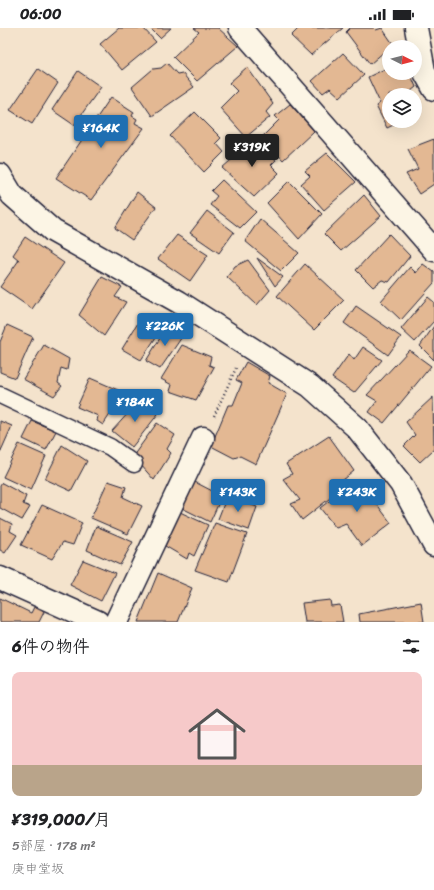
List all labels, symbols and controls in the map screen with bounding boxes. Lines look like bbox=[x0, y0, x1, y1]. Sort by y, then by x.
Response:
text: 06:00 bbox=[20, 1, 62, 27]
north arrow bbox=[382, 40, 422, 80]
map controls bbox=[382, 40, 422, 128]
button: layers bbox=[382, 88, 422, 128]
pin: ¥164K bbox=[73, 115, 129, 149]
text: ¥164K bbox=[83, 116, 119, 139]
pin: ¥319K bbox=[224, 134, 280, 168]
text: ¥319K bbox=[234, 135, 270, 158]
pin: ¥226K bbox=[137, 313, 193, 347]
text: ¥226K bbox=[146, 314, 184, 337]
pin: ¥184K bbox=[107, 389, 163, 423]
text: ¥184K bbox=[117, 390, 153, 413]
pin: ¥143K bbox=[210, 479, 266, 513]
pin: ¥243K bbox=[329, 479, 385, 513]
text: ¥143K bbox=[220, 480, 256, 503]
text: ¥243K bbox=[338, 480, 376, 503]
text: 6件の物件 bbox=[12, 631, 90, 661]
icon: filters bbox=[400, 635, 422, 657]
icon: home bbox=[181, 698, 253, 770]
text: ¥319,000/月 bbox=[12, 804, 111, 834]
text: 5部屋 · 178 m² bbox=[12, 834, 96, 857]
text: 庚申堂坂 bbox=[12, 857, 64, 880]

